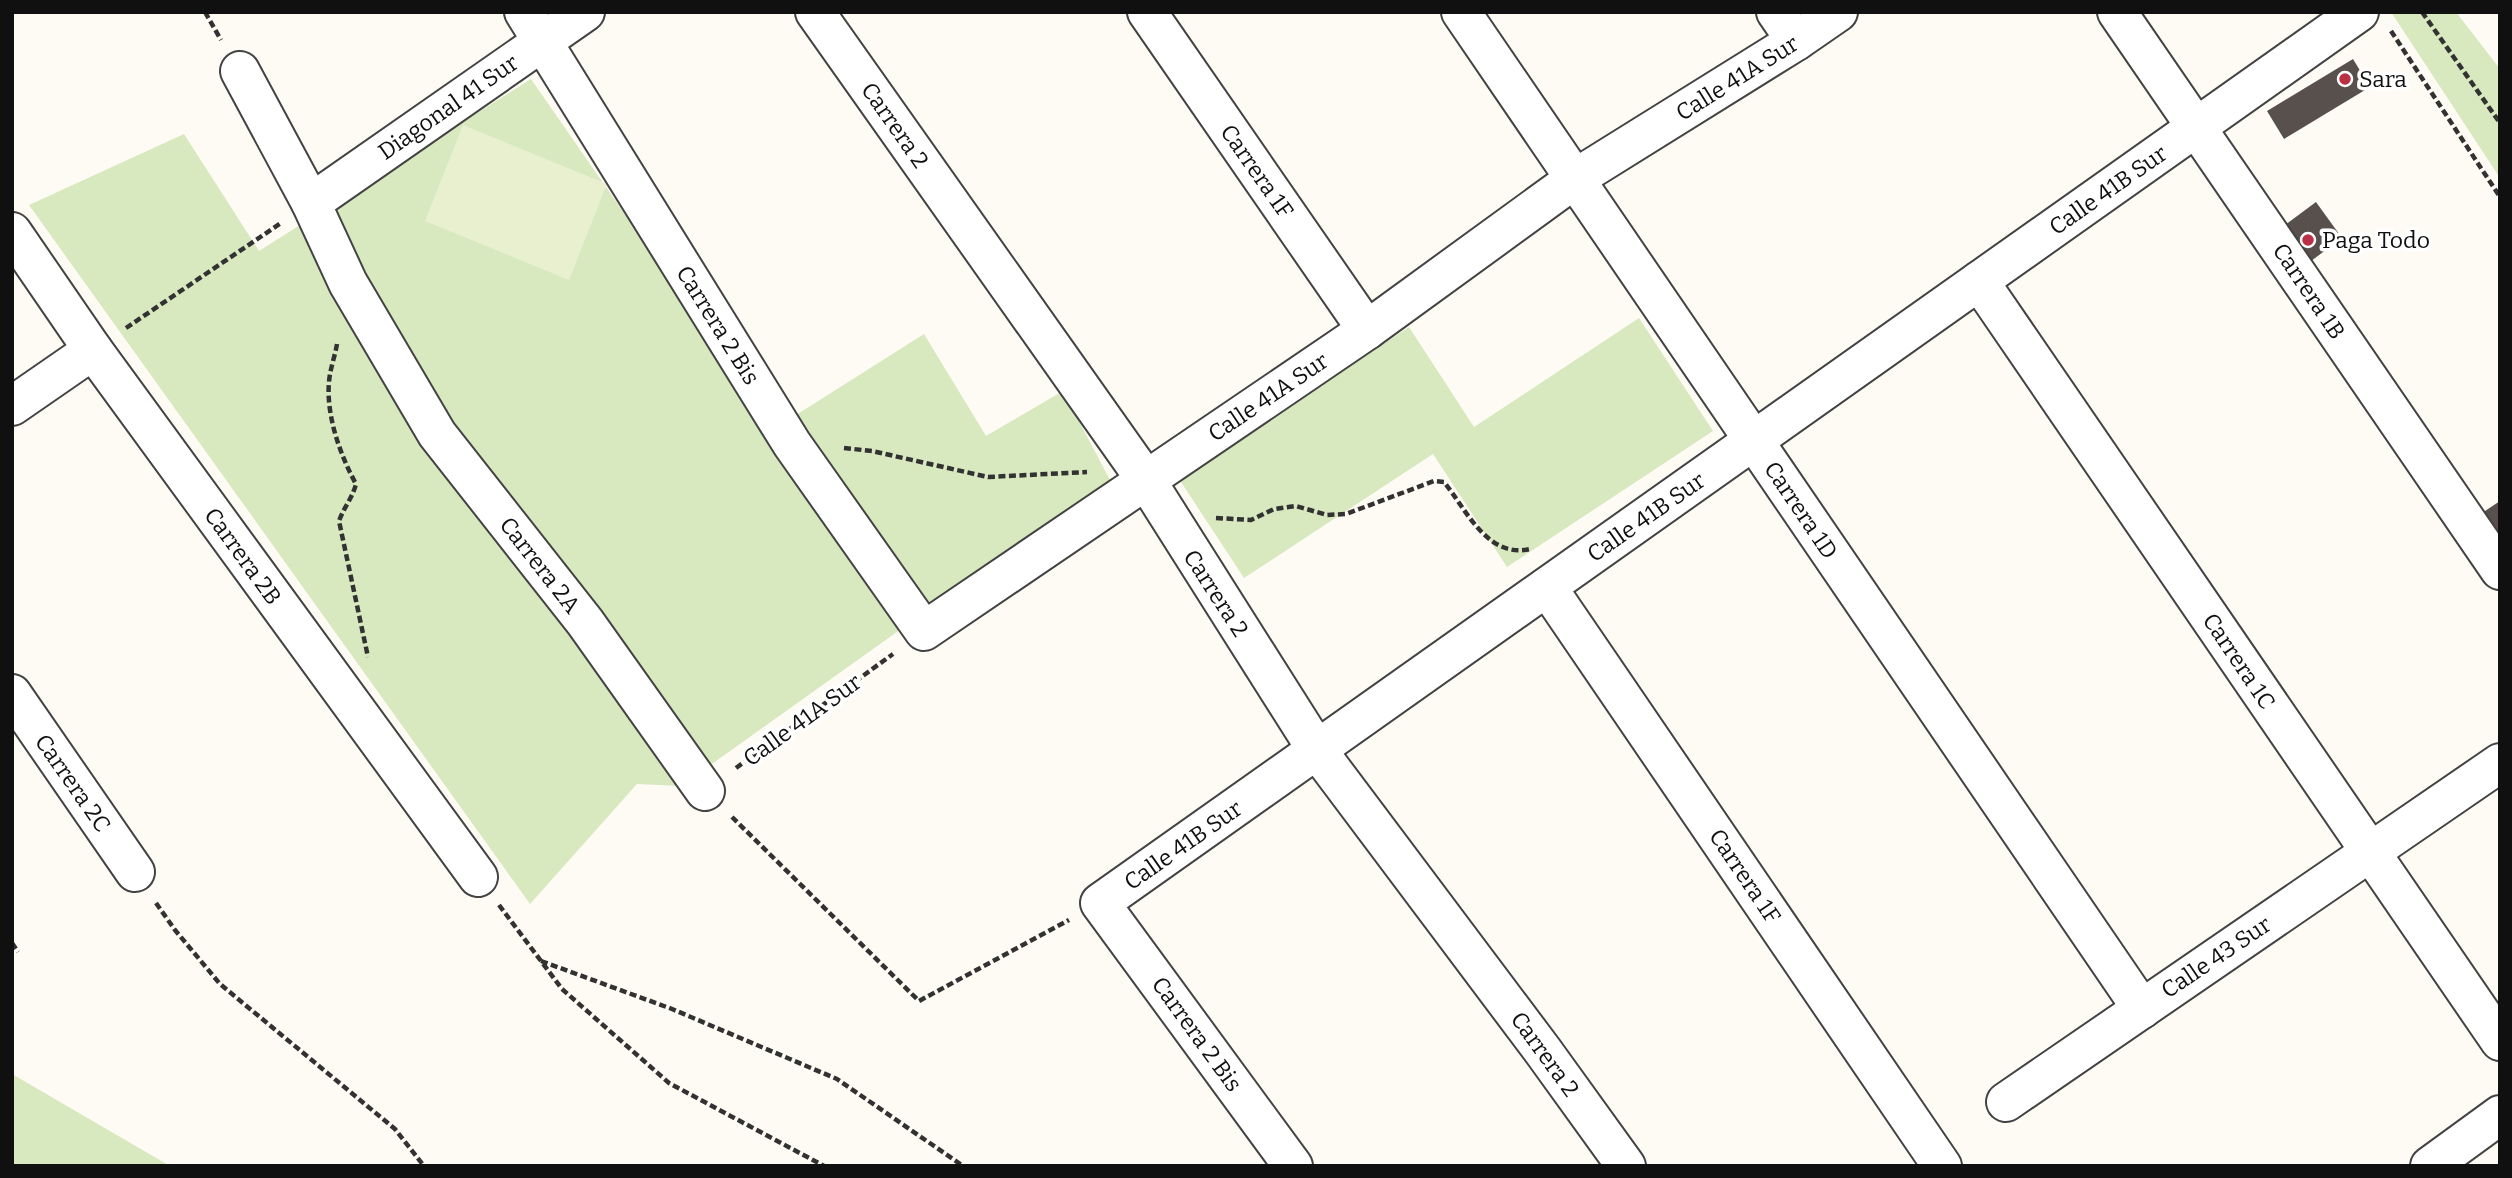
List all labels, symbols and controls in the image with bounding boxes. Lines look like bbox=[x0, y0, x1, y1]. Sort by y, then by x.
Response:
street label: Calle 41A Sur bbox=[1671, 29, 1803, 127]
street label: Diagonal 41 Sur bbox=[373, 48, 523, 166]
place label: Sara bbox=[2359, 65, 2407, 93]
marker: Sara bbox=[2337, 71, 2353, 87]
street label: Carrera 2 bbox=[855, 77, 935, 173]
street label: Carrera 1F bbox=[1215, 119, 1299, 223]
street label: Calle 41B Sur bbox=[2044, 139, 2172, 241]
place label: Paga Todo bbox=[2322, 226, 2430, 254]
marker: Paga Todo bbox=[2300, 232, 2316, 248]
street label: Carrera 1B bbox=[2267, 238, 2351, 344]
street label: Carrera 2 Bis bbox=[670, 260, 766, 390]
street label: Calle 41A Sur bbox=[1203, 347, 1333, 447]
street label: Carrera 1D bbox=[1758, 456, 1844, 564]
street label: Calle 41B Sur bbox=[1582, 466, 1710, 568]
street label: Carrera 2B bbox=[198, 502, 288, 610]
street label: Carrera 2A bbox=[494, 511, 587, 619]
street label: Carrera 2 bbox=[1178, 544, 1254, 642]
street label: Carrera 1C bbox=[2197, 608, 2281, 714]
street label: Calle 41A Sur bbox=[738, 668, 866, 772]
street label: Carrera 2C bbox=[29, 729, 117, 837]
street label: Calle 41B Sur bbox=[1119, 794, 1247, 896]
street label: Carrera 1F bbox=[1703, 823, 1787, 929]
street label: Calle 43 Sur bbox=[2156, 910, 2276, 1004]
street label: Carrera 2 Bis bbox=[1146, 971, 1248, 1097]
street label: Carrera 2 bbox=[1505, 1006, 1585, 1102]

